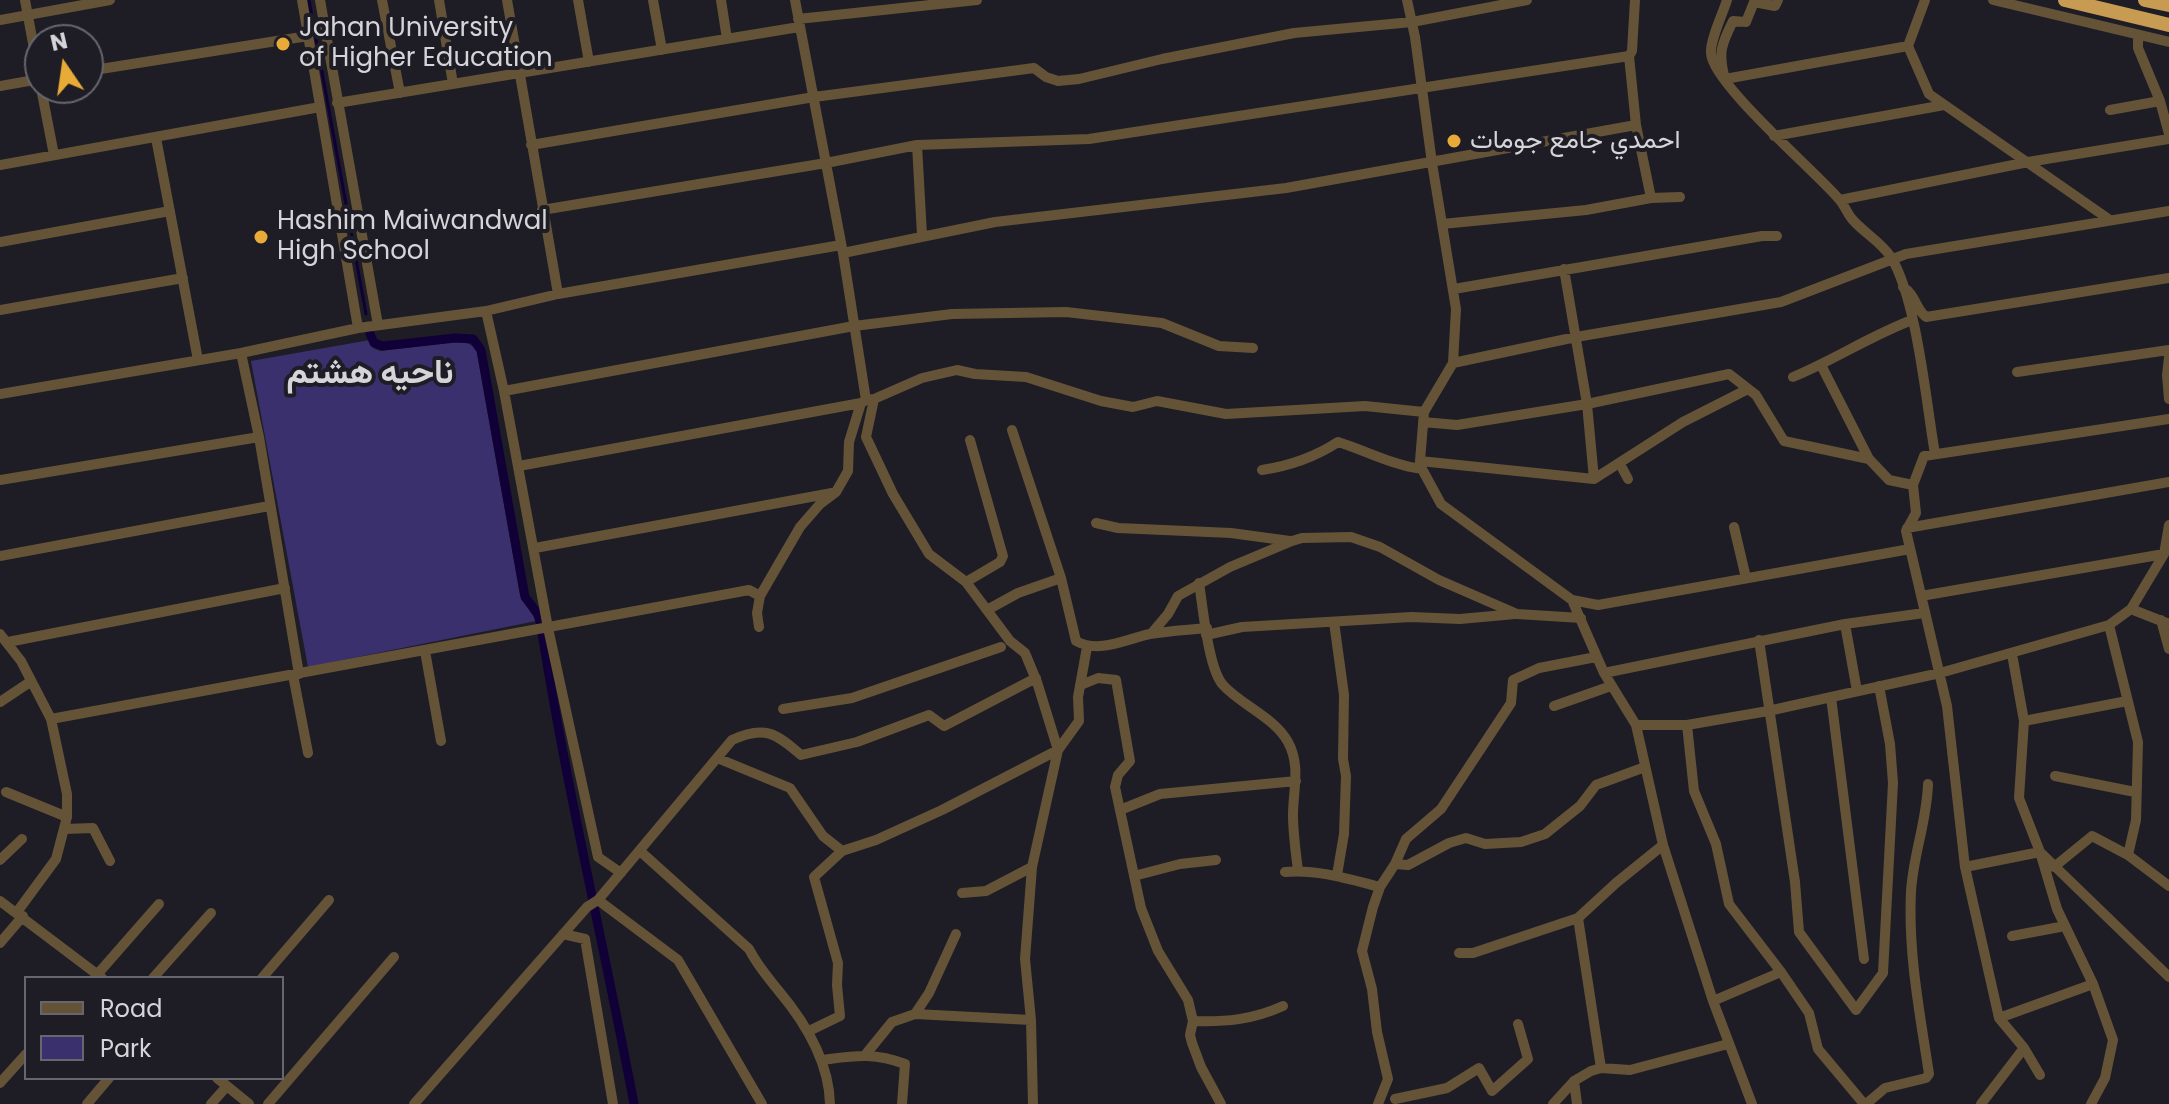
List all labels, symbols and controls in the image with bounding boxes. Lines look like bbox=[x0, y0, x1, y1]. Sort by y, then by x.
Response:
place label: Jahan University of Higher Education bbox=[299, 13, 553, 74]
north arrow bbox=[24, 24, 104, 104]
text: N bbox=[47, 25, 70, 59]
marker: Jahan University of Higher Education bbox=[274, 35, 292, 53]
place label: احمدي جامع جومات bbox=[1470, 125, 1680, 157]
marker: احمدي جامع جومات bbox=[1445, 132, 1463, 150]
place label: Hashim Maiwandwal High School bbox=[277, 206, 548, 268]
marker: Hashim Maiwandwal High School bbox=[252, 228, 270, 246]
district label: ناحیه هشتم bbox=[287, 354, 453, 394]
legend bbox=[24, 976, 284, 1080]
text: Road bbox=[100, 992, 162, 1025]
text: Park bbox=[100, 1032, 151, 1065]

